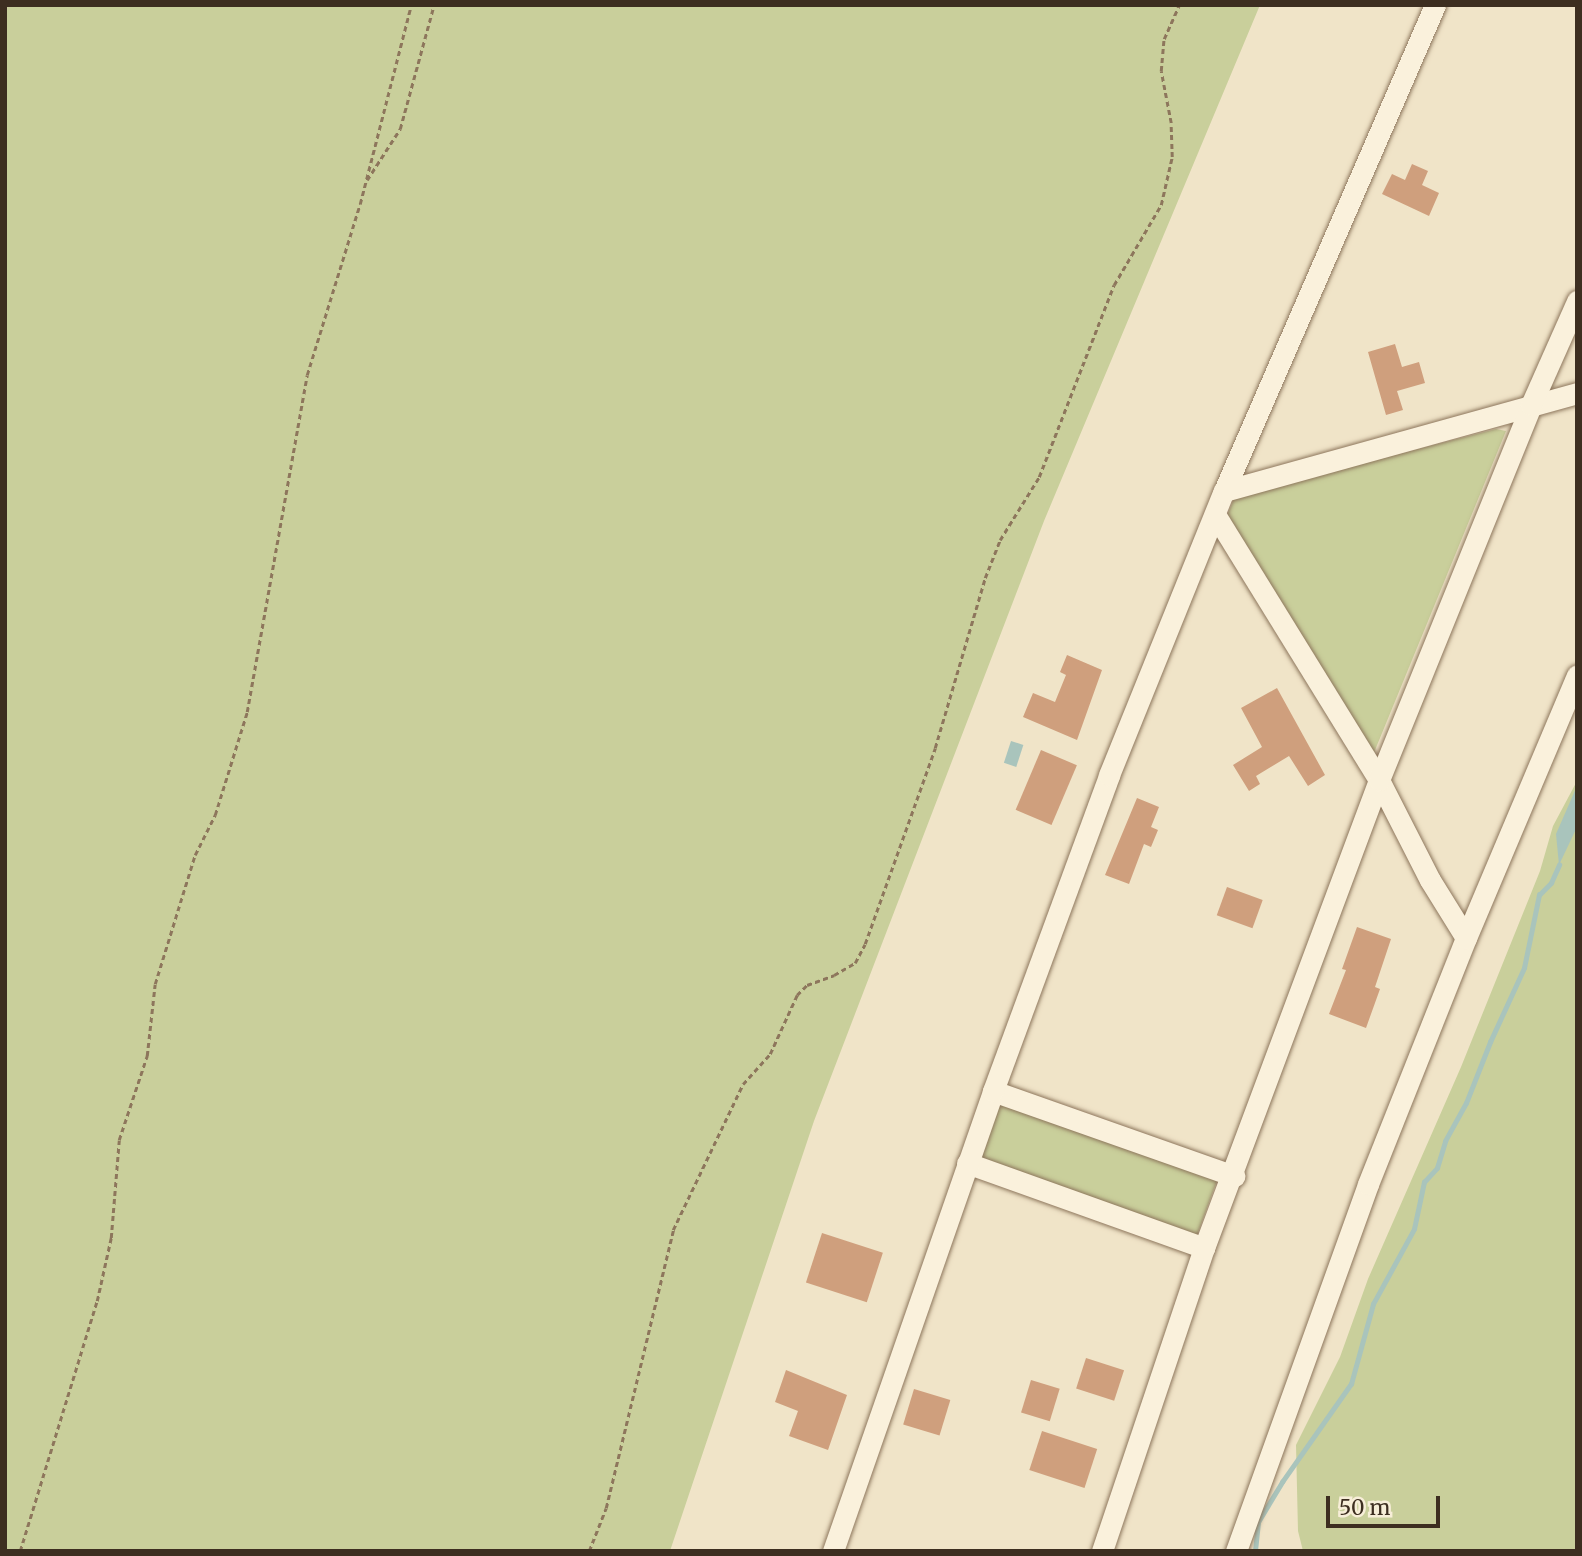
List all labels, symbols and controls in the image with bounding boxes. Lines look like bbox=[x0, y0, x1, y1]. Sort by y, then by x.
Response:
scale bar bbox=[1330, 1482, 1444, 1526]
text: 50 m bbox=[1339, 1494, 1390, 1521]

